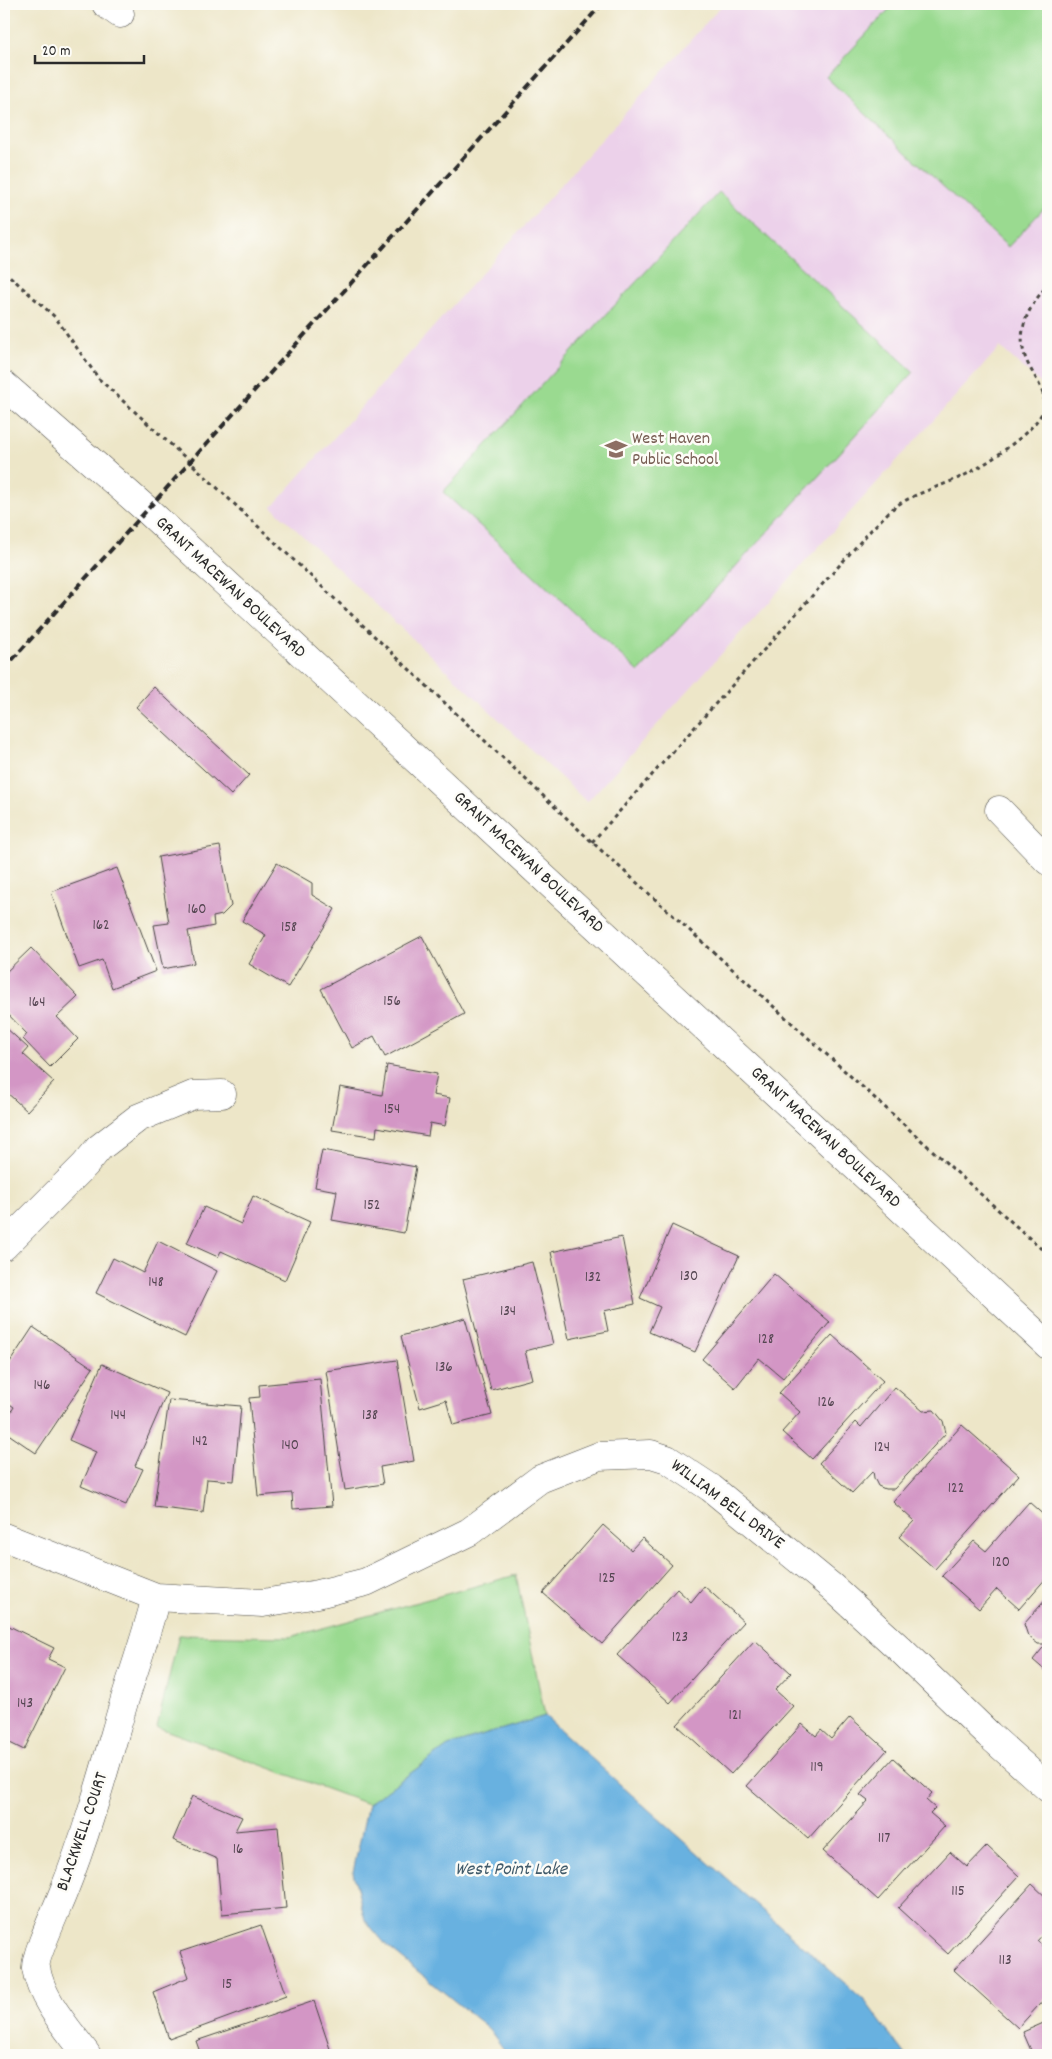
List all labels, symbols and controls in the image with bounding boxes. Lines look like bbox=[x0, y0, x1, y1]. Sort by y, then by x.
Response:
scale bar bbox=[35, 32, 144, 64]
text: 20 m bbox=[42, 41, 70, 63]
place label: West Haven Public School bbox=[632, 427, 719, 473]
school or university icon: West Haven Public School bbox=[603, 436, 629, 462]
street label: GRANT MACEWAN BOULEVARD bbox=[149, 511, 311, 665]
street label: GRANT MACEWAN BOULEVARD bbox=[447, 786, 609, 940]
house number: 160 bbox=[188, 899, 206, 921]
house number: 162 bbox=[92, 915, 110, 937]
house number: 158 bbox=[281, 917, 297, 939]
house number: 156 bbox=[383, 991, 401, 1013]
house number: 164 bbox=[29, 992, 45, 1014]
street label: GRANT MACEWAN BOULEVARD bbox=[744, 1061, 906, 1215]
house number: 154 bbox=[384, 1099, 400, 1121]
house number: 152 bbox=[364, 1195, 380, 1217]
house number: 130 bbox=[680, 1266, 698, 1288]
house number: 132 bbox=[585, 1267, 601, 1289]
house number: 148 bbox=[148, 1272, 164, 1294]
house number: 134 bbox=[500, 1301, 516, 1323]
house number: 128 bbox=[758, 1329, 774, 1351]
house number: 136 bbox=[435, 1357, 453, 1379]
house number: 146 bbox=[34, 1375, 50, 1397]
house number: 126 bbox=[817, 1392, 835, 1414]
house number: 144 bbox=[110, 1405, 126, 1427]
house number: 138 bbox=[362, 1405, 378, 1427]
house number: 142 bbox=[192, 1431, 208, 1453]
house number: 140 bbox=[281, 1435, 299, 1457]
house number: 124 bbox=[874, 1437, 890, 1459]
street label: WILLIAM BELL DRIVE bbox=[665, 1454, 789, 1556]
house number: 122 bbox=[948, 1478, 964, 1500]
house number: 120 bbox=[992, 1552, 1010, 1574]
house number: 125 bbox=[599, 1568, 615, 1590]
house number: 123 bbox=[672, 1627, 688, 1649]
house number: 143 bbox=[17, 1693, 33, 1715]
house number: 121 bbox=[728, 1705, 742, 1727]
house number: 119 bbox=[810, 1757, 824, 1779]
street label: BLACKWELL COURT bbox=[51, 1769, 115, 1895]
house number: 117 bbox=[878, 1828, 890, 1850]
house number: 16 bbox=[233, 1839, 243, 1861]
water label: West Point Lake bbox=[455, 1857, 569, 1884]
house number: 115 bbox=[951, 1881, 965, 1903]
house number: 113 bbox=[998, 1950, 1012, 1972]
house number: 15 bbox=[222, 1974, 232, 1996]

